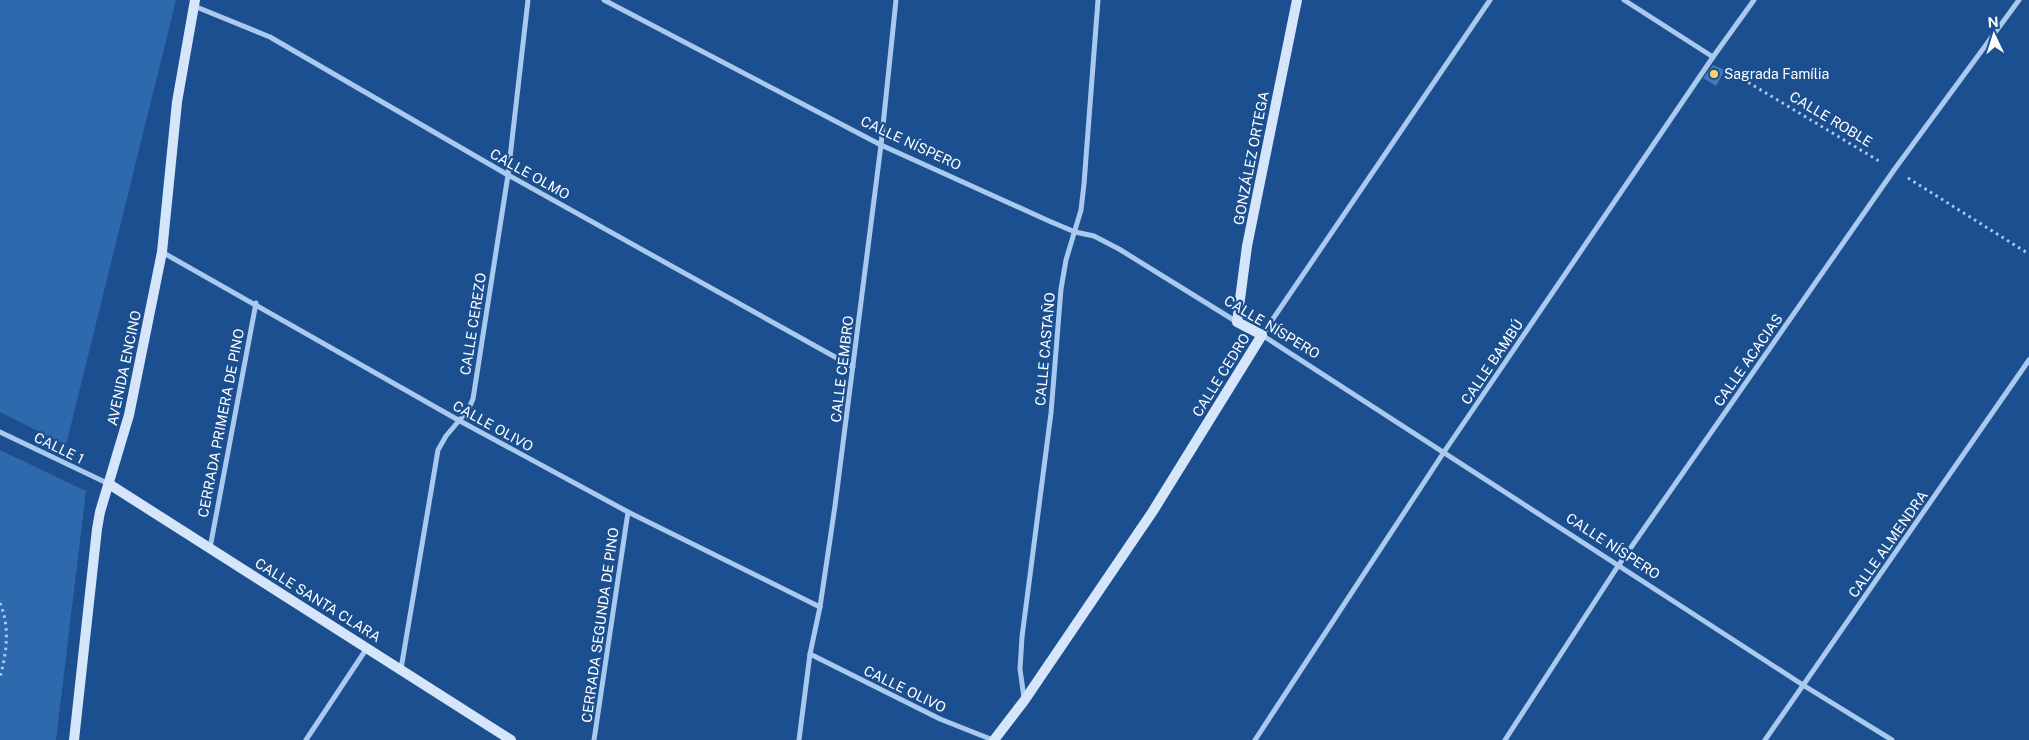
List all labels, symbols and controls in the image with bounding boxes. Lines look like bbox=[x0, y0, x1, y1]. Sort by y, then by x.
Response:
north arrow bbox=[1969, 10, 2019, 60]
text: N bbox=[1987, 14, 1999, 30]
place label: Sagrada Família bbox=[1724, 66, 1829, 82]
marker: Sagrada Família bbox=[1708, 68, 1720, 80]
street label: CALLE ROBLE bbox=[1787, 88, 1875, 150]
street label: GONZÁLEZ ORTEGA bbox=[1229, 90, 1272, 226]
street label: CALLE NÍSPERO bbox=[858, 112, 964, 173]
street label: CALLE OLMO bbox=[487, 146, 573, 202]
street label: CALLE CEREZO bbox=[457, 272, 489, 376]
street label: CALLE NÍSPERO bbox=[1221, 291, 1323, 362]
street label: CALLE CASTAÑO bbox=[1031, 292, 1058, 406]
street label: AVENIDA ENCINO bbox=[104, 309, 144, 427]
street label: CALLE ACACIAS bbox=[1710, 311, 1786, 409]
street label: CALLE CEMBRO bbox=[828, 315, 856, 423]
street label: CALLE BAMBÚ bbox=[1456, 316, 1526, 407]
street label: CERRADA PRIMERA DE PINO bbox=[195, 327, 247, 519]
street label: CALLE CEDRO bbox=[1189, 330, 1253, 420]
street label: CALLE OLIVO bbox=[450, 397, 536, 455]
street label: CALLE 1 bbox=[32, 429, 86, 467]
street label: CALLE ALMENDRA bbox=[1845, 488, 1931, 600]
street label: CALLE NÍSPERO bbox=[1563, 509, 1664, 582]
street label: CERRADA SEGUNDA DE PINO bbox=[578, 526, 622, 724]
street label: CALLE SANTA CLARA bbox=[252, 555, 384, 645]
street label: CALLE OLIVO bbox=[861, 662, 949, 716]

